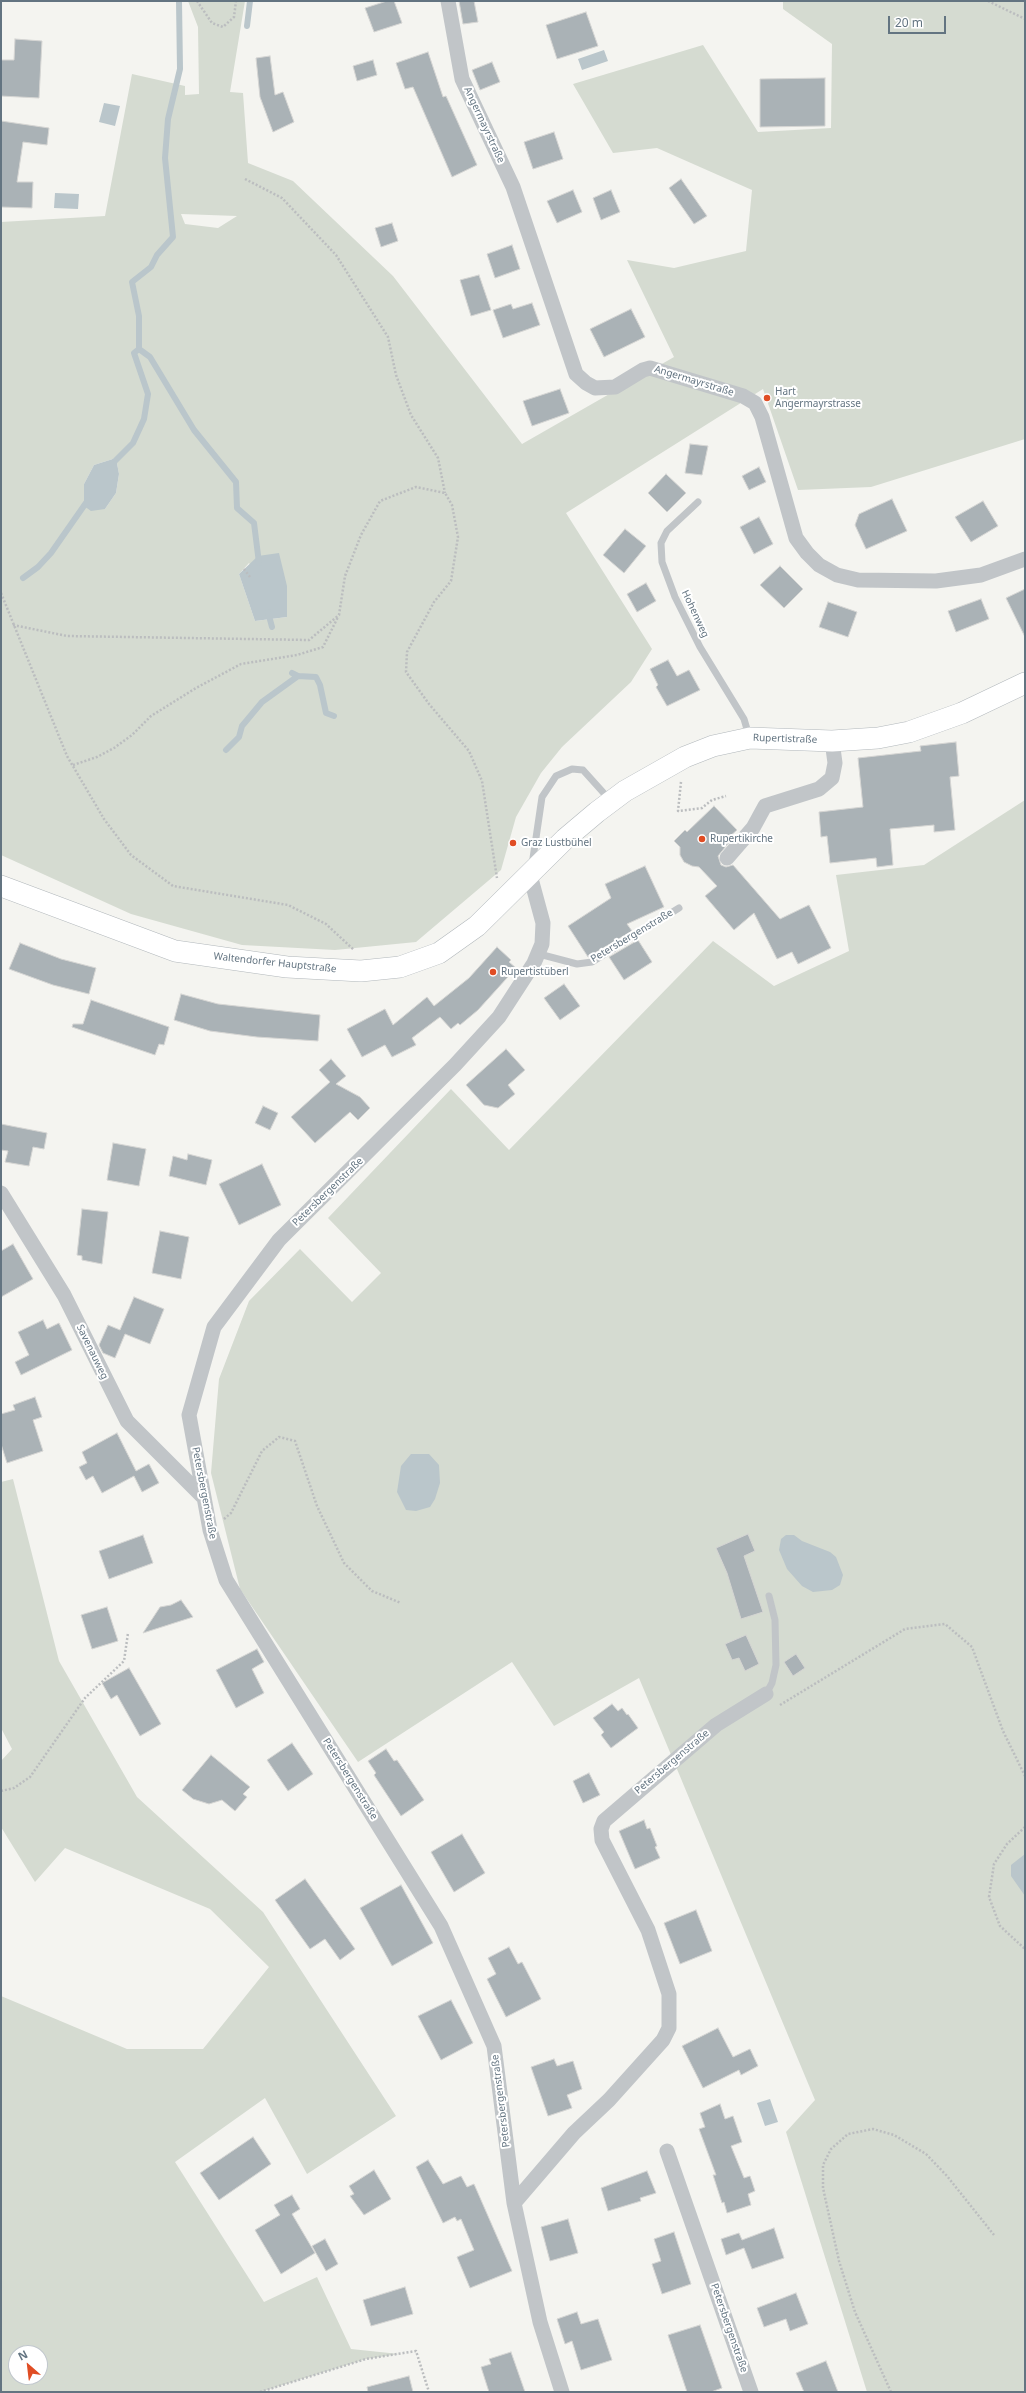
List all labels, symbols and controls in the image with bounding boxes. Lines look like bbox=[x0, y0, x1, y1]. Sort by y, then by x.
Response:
scale bar bbox=[890, 8, 948, 34]
text: 20 m bbox=[895, 14, 923, 31]
street label: Angermayrstraße bbox=[461, 85, 507, 165]
street label: Angermayrstraße bbox=[653, 363, 735, 399]
place label: Hart Angermayrstrasse bbox=[775, 386, 861, 410]
marker: Hart Angermayrstrasse bbox=[762, 393, 772, 403]
street label: Hohenweg bbox=[679, 588, 711, 640]
street label: Rupertistraße bbox=[753, 732, 817, 746]
place label: Rupertikirche bbox=[710, 833, 773, 845]
marker: Rupertikirche bbox=[697, 834, 707, 844]
place label: Graz Lustbühel bbox=[521, 837, 592, 849]
marker: Graz Lustbühel bbox=[508, 838, 518, 848]
street label: Petersbergenstraße bbox=[589, 907, 675, 965]
street label: Waltendorfer Hauptstraße bbox=[213, 951, 337, 975]
place label: Rupertistüberl bbox=[501, 966, 569, 978]
marker: Rupertistüberl bbox=[488, 967, 498, 977]
street label: Petersbergenstraße bbox=[290, 1155, 366, 1229]
street label: Savenauweg bbox=[74, 1323, 110, 1381]
street label: Petersbergenstraße bbox=[189, 1446, 219, 1540]
street label: Petersbergenstraße bbox=[632, 1727, 712, 1797]
street label: Petersbergenstraße bbox=[320, 1736, 380, 1822]
street label: Petersbergenstraße bbox=[489, 2054, 513, 2148]
street label: Petersbergenstraße bbox=[708, 2282, 750, 2374]
north arrow bbox=[8, 2345, 48, 2385]
text: N bbox=[15, 2346, 30, 2364]

